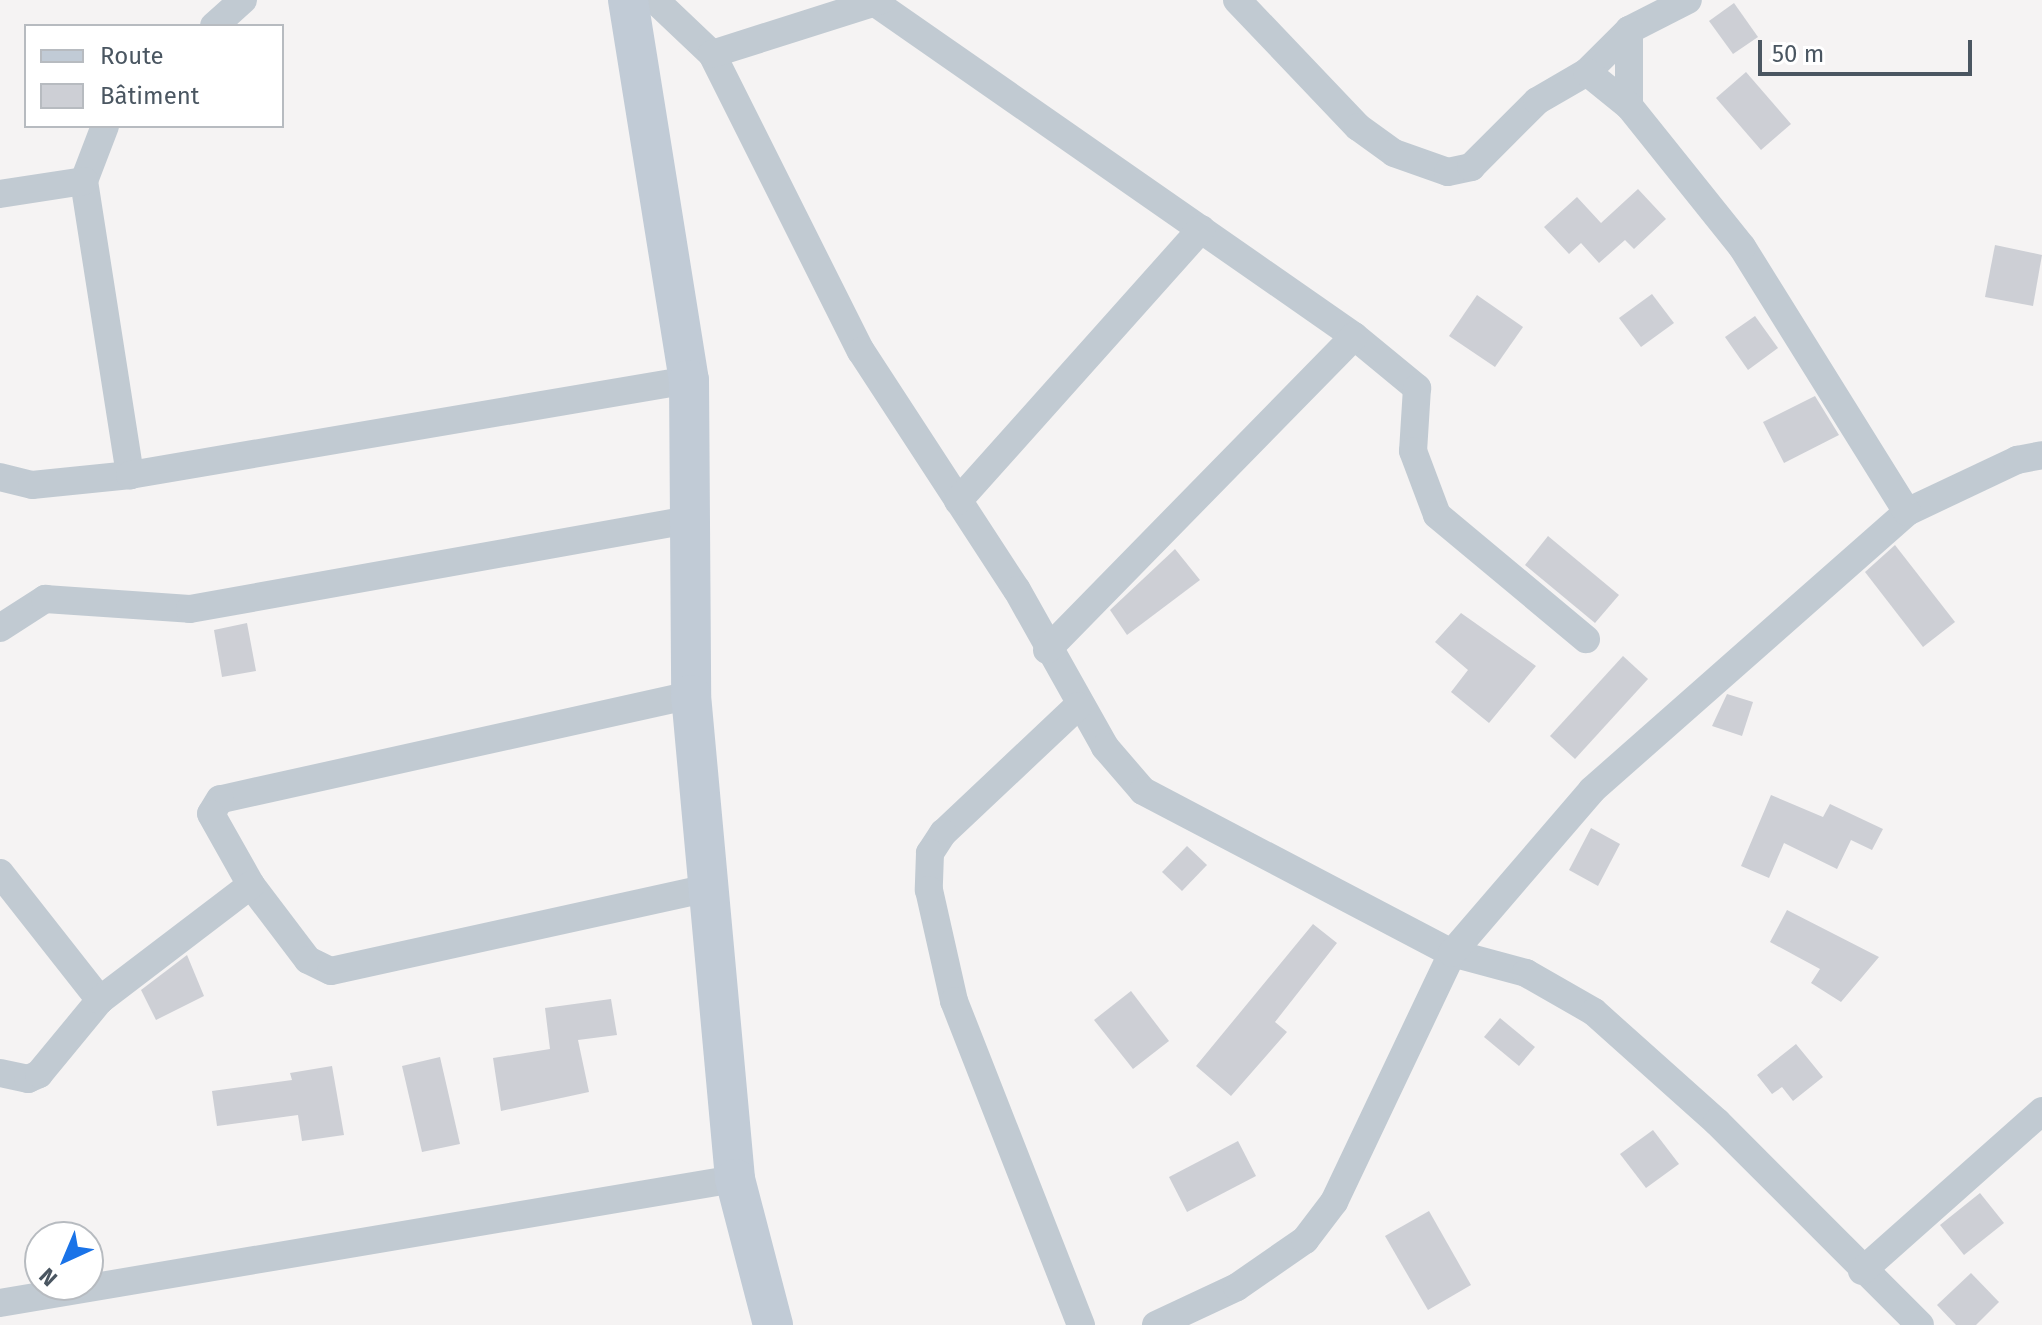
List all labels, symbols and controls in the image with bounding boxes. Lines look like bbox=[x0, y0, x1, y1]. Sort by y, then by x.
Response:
legend bbox=[24, 24, 284, 128]
scale bar bbox=[1762, 24, 1976, 74]
text: 50 m bbox=[1772, 40, 1824, 68]
text: Route bbox=[100, 42, 164, 70]
text: Bâtiment bbox=[100, 82, 199, 110]
north arrow bbox=[24, 1221, 104, 1301]
text: N bbox=[34, 1262, 63, 1292]

